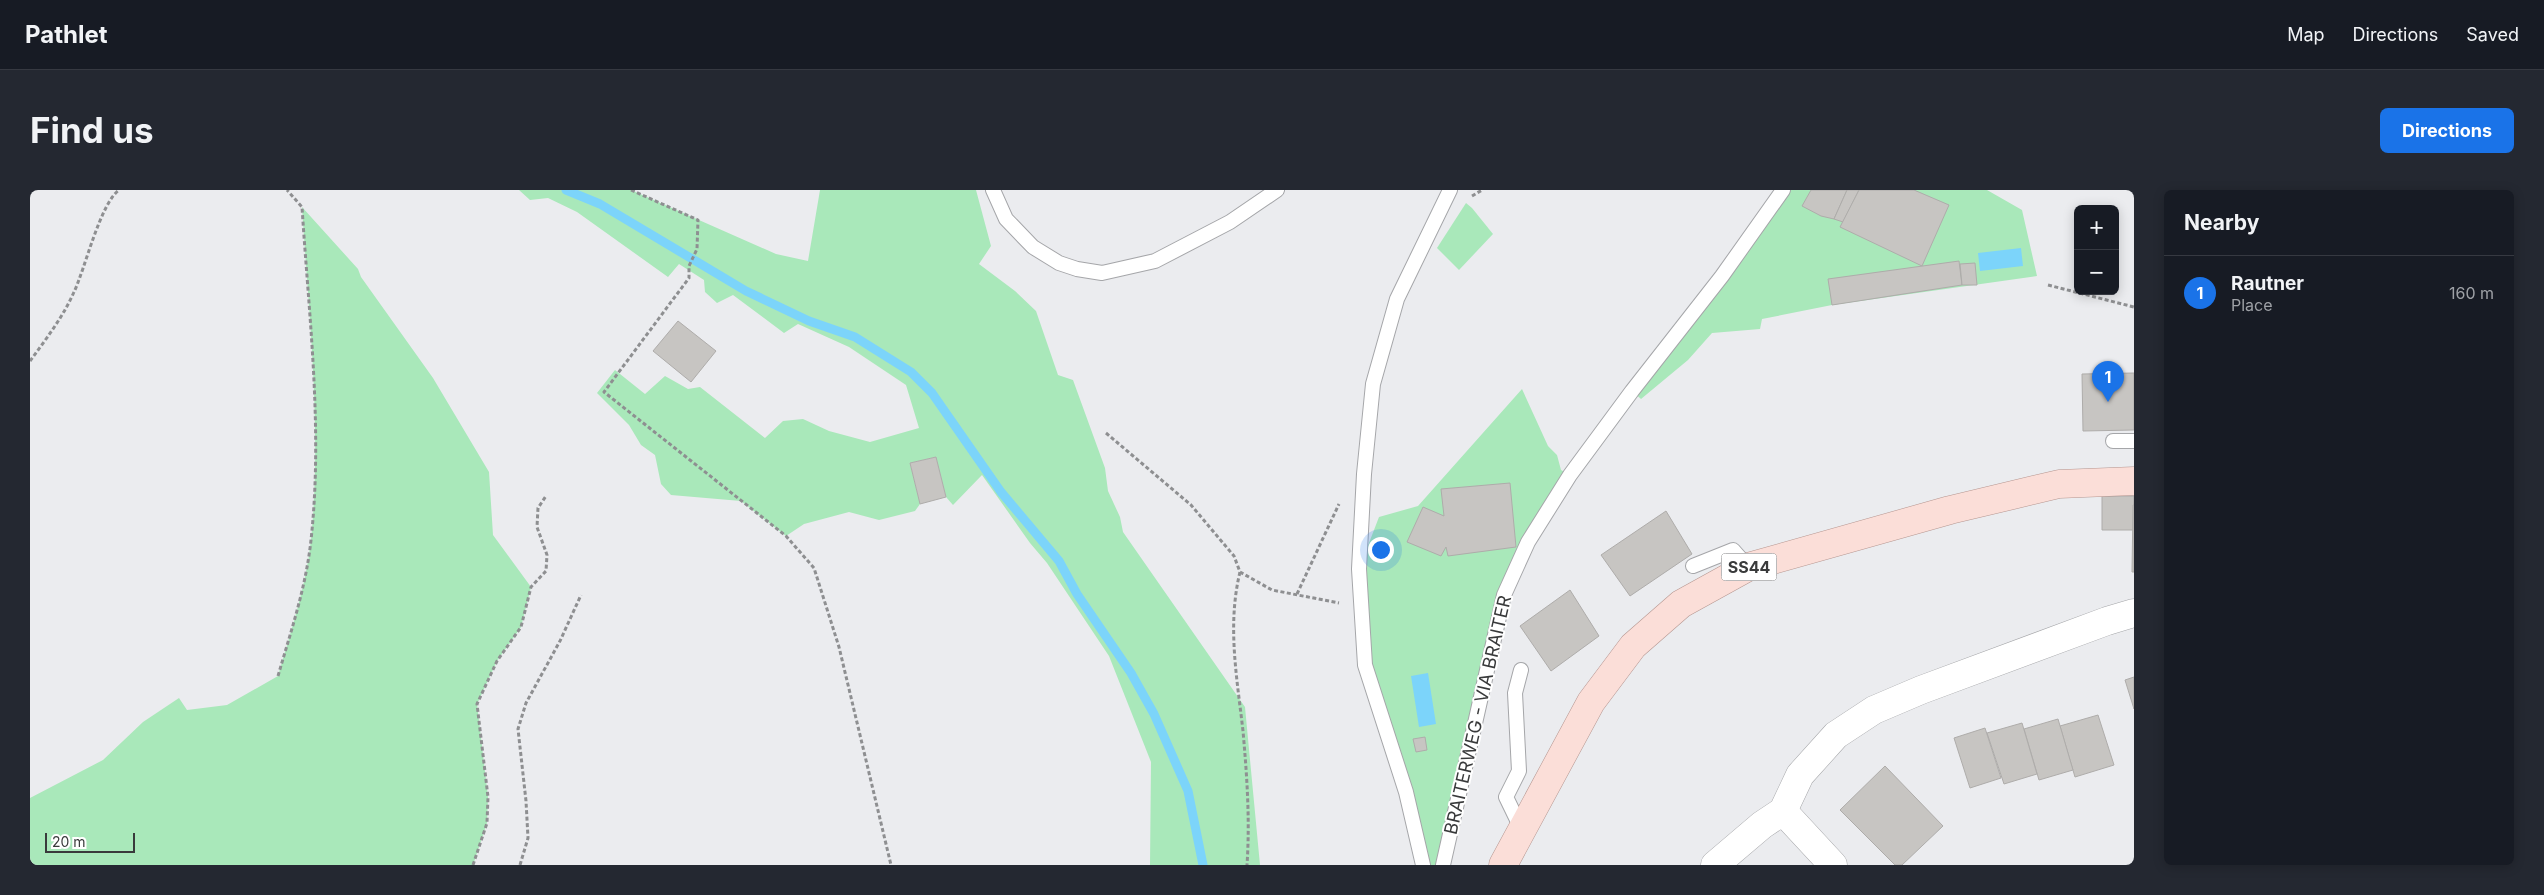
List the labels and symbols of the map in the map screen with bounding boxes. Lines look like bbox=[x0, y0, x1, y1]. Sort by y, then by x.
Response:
pin: 1 bbox=[2092, 361, 2124, 402]
your location bbox=[1368, 537, 1394, 563]
road number: SS44 bbox=[1722, 554, 1776, 581]
street label: BRAITERWEG - VIA BRAITER bbox=[1440, 593, 1515, 836]
scale bar bbox=[45, 830, 135, 853]

